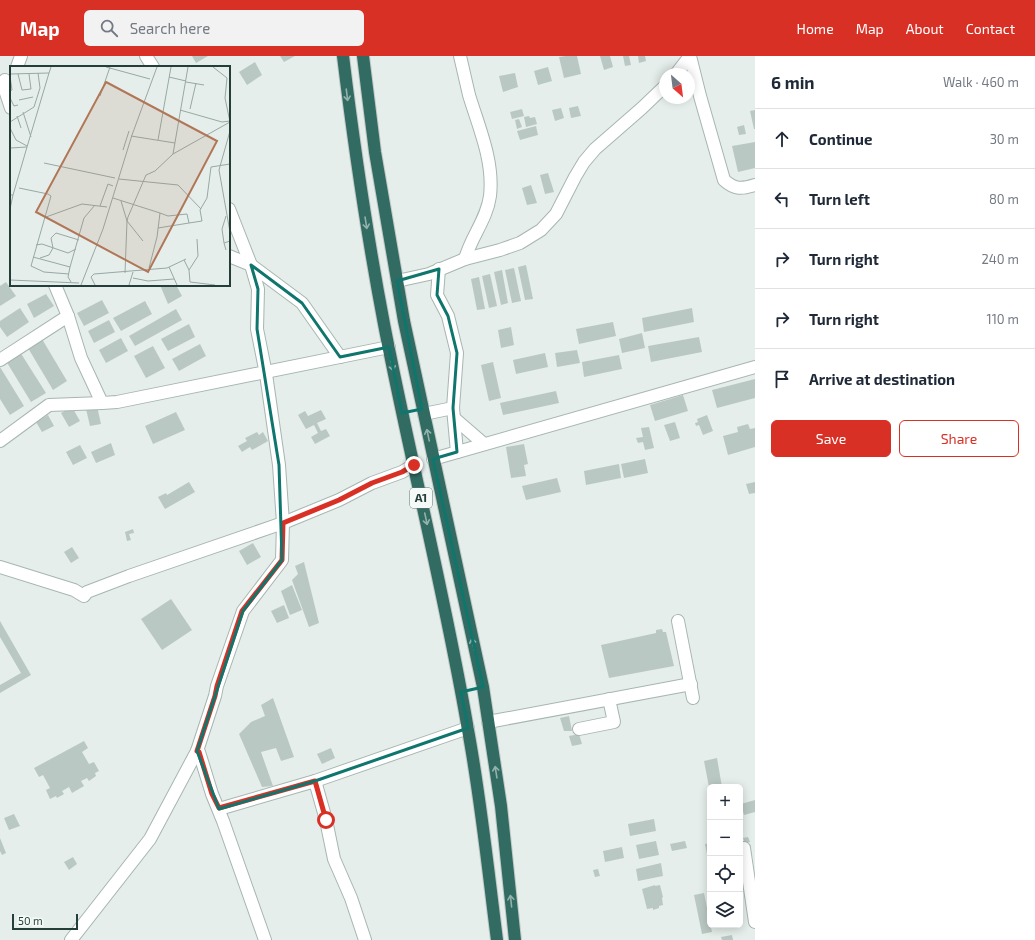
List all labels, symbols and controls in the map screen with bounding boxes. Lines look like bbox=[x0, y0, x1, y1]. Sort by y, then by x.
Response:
search box bbox=[84, 10, 364, 46]
text: Map bbox=[20, 17, 60, 40]
icon: search bbox=[98, 17, 120, 39]
text: Search here bbox=[130, 19, 210, 37]
text: Home bbox=[797, 20, 834, 37]
text: Map bbox=[856, 20, 884, 37]
text: About bbox=[906, 20, 944, 37]
text: Contact bbox=[966, 20, 1015, 37]
inset map bbox=[10, 66, 230, 286]
north arrow bbox=[659, 68, 695, 104]
text: 6 min bbox=[771, 72, 815, 92]
text: Walk · 460 m bbox=[943, 74, 1019, 90]
one-way arrow bbox=[344, 88, 351, 101]
icon: ahead bbox=[771, 128, 793, 150]
text: Continue bbox=[809, 130, 872, 148]
text: 30 m bbox=[990, 131, 1019, 147]
icon: left bbox=[771, 188, 793, 210]
text: Turn left bbox=[809, 190, 870, 208]
text: 80 m bbox=[989, 191, 1019, 207]
one-way arrow bbox=[362, 216, 370, 229]
icon: right bbox=[771, 248, 793, 270]
text: Turn right bbox=[809, 250, 879, 268]
text: 240 m bbox=[982, 251, 1019, 267]
icon: right bbox=[771, 308, 793, 330]
text: Turn right bbox=[809, 310, 879, 328]
text: 110 m bbox=[987, 311, 1019, 327]
one-way arrow bbox=[389, 358, 397, 371]
icon: arrive bbox=[771, 368, 793, 390]
text: Arrive at destination bbox=[809, 370, 955, 388]
button: Save bbox=[771, 420, 891, 457]
button: Share bbox=[899, 420, 1019, 457]
one-way arrow bbox=[424, 429, 432, 442]
route end bbox=[405, 456, 423, 474]
road number: A1 bbox=[410, 488, 432, 508]
one-way arrow bbox=[422, 512, 430, 525]
one-way arrow bbox=[468, 638, 476, 651]
one-way arrow bbox=[492, 766, 500, 779]
map controls bbox=[707, 784, 743, 928]
button: + bbox=[707, 784, 743, 820]
route start bbox=[317, 811, 335, 829]
button: − bbox=[707, 820, 743, 856]
button: locate bbox=[707, 856, 743, 892]
button: layers bbox=[707, 892, 743, 928]
one-way arrow bbox=[507, 895, 515, 908]
scale bar bbox=[12, 912, 78, 931]
text: 50 m bbox=[18, 914, 43, 927]

